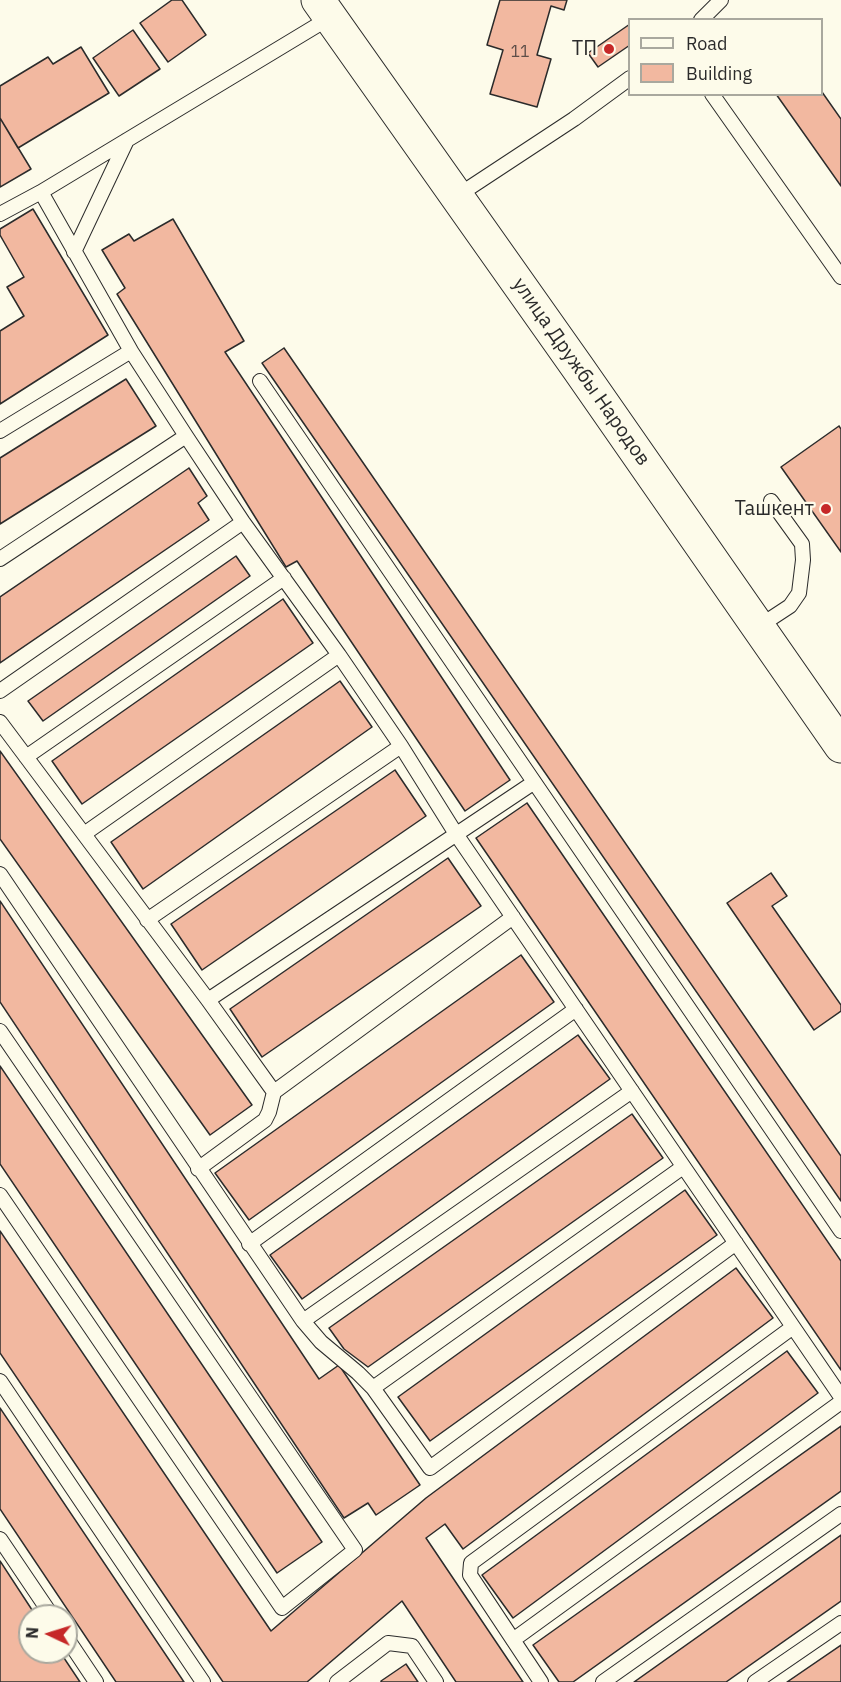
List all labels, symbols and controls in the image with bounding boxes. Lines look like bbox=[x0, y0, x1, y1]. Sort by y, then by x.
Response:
legend bbox=[628, 18, 823, 96]
text: Road bbox=[686, 32, 727, 55]
place label: ТП bbox=[572, 37, 597, 61]
house number: 11 bbox=[510, 42, 530, 62]
marker: ТП bbox=[602, 42, 616, 56]
text: Building bbox=[686, 62, 752, 85]
street label: улица Дружбы Народов bbox=[507, 273, 655, 471]
place label: Ташкент bbox=[734, 497, 814, 521]
marker: Ташкент bbox=[819, 502, 833, 516]
north arrow bbox=[18, 1604, 78, 1664]
text: N bbox=[22, 1626, 42, 1639]

